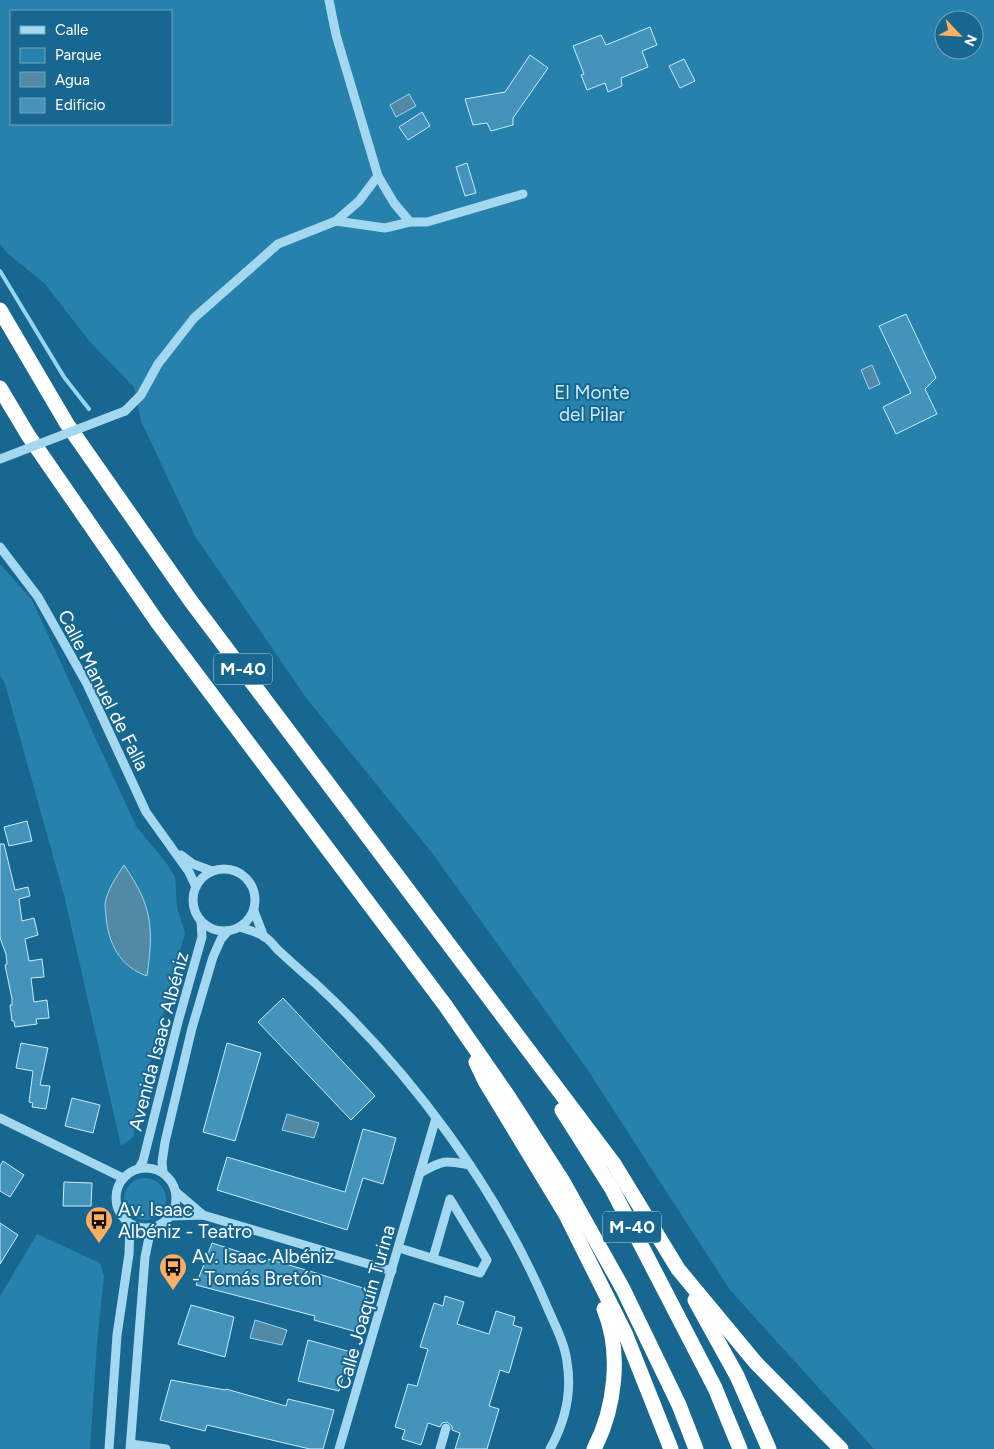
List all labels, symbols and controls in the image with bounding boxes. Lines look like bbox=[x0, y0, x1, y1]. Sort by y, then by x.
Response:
legend bbox=[10, 10, 172, 125]
north arrow bbox=[934, 10, 984, 60]
text: Calle bbox=[55, 21, 88, 39]
text: N bbox=[960, 32, 980, 49]
text: Parque bbox=[55, 46, 102, 64]
text: Agua bbox=[55, 71, 90, 89]
text: Edificio bbox=[55, 96, 106, 114]
park label: El Monte del Pilar bbox=[554, 381, 630, 426]
street label: Calle Manuel de Falla bbox=[53, 606, 154, 774]
road number: M-40 bbox=[214, 654, 272, 684]
street label: Avenida Isaac Albéniz bbox=[124, 949, 193, 1133]
place label: Av. Isaac Albéniz - Teatro bbox=[118, 1198, 252, 1243]
bus stop icon: Av. Isaac Albéniz - Teatro bbox=[84, 1205, 114, 1244]
road number: M-40 bbox=[603, 1212, 661, 1242]
street label: Calle Joaquín Turina bbox=[331, 1222, 400, 1392]
place label: Av. Isaac Albéniz - Tomás Bretón bbox=[192, 1245, 334, 1290]
bus stop icon: Av. Isaac Albéniz - Tomás Bretón bbox=[158, 1252, 188, 1291]

